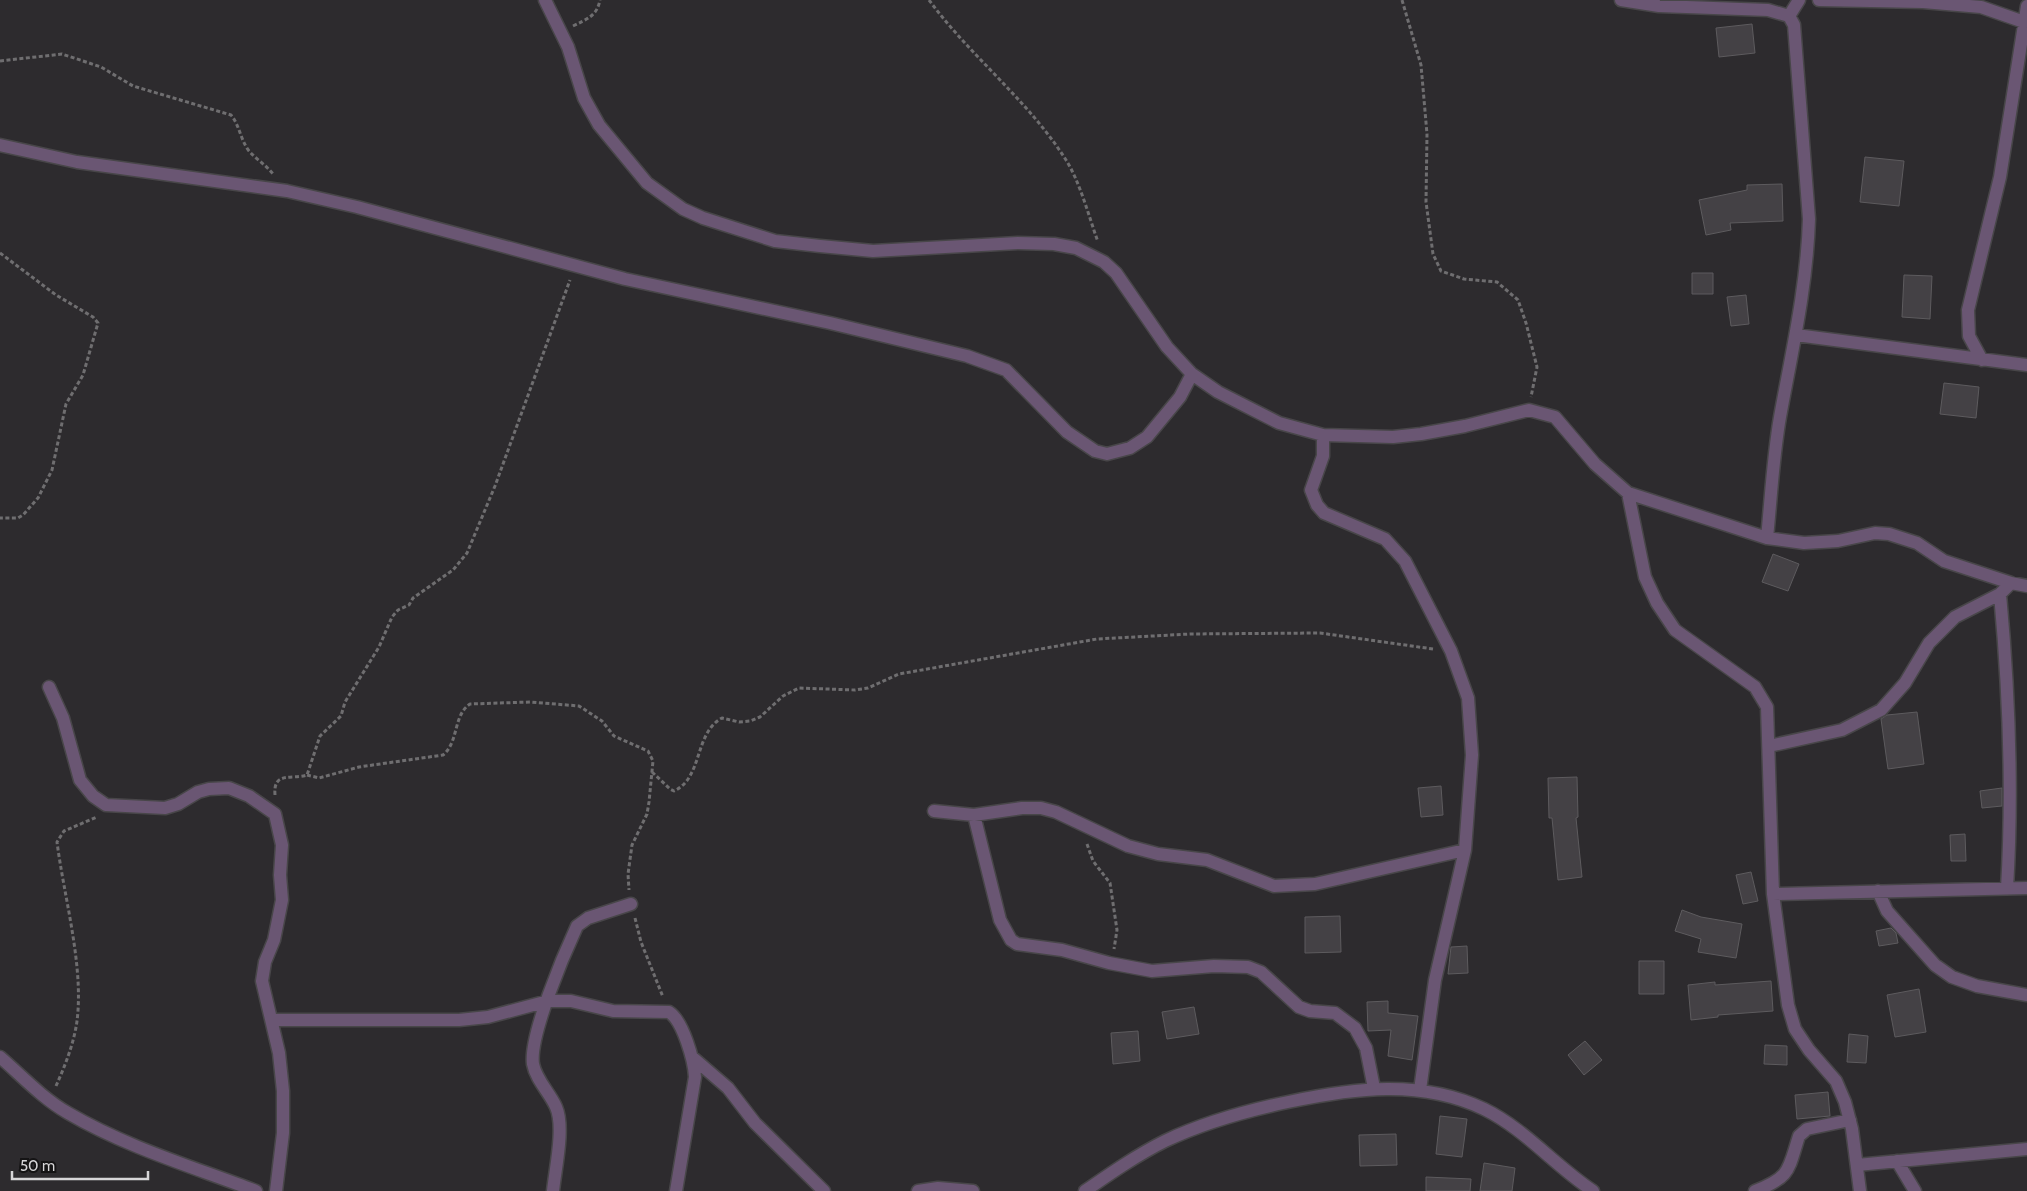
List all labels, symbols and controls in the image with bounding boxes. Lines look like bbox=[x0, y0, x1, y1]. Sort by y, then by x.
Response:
scale bar bbox=[12, 1148, 149, 1180]
text: 50 m bbox=[20, 1157, 55, 1175]

